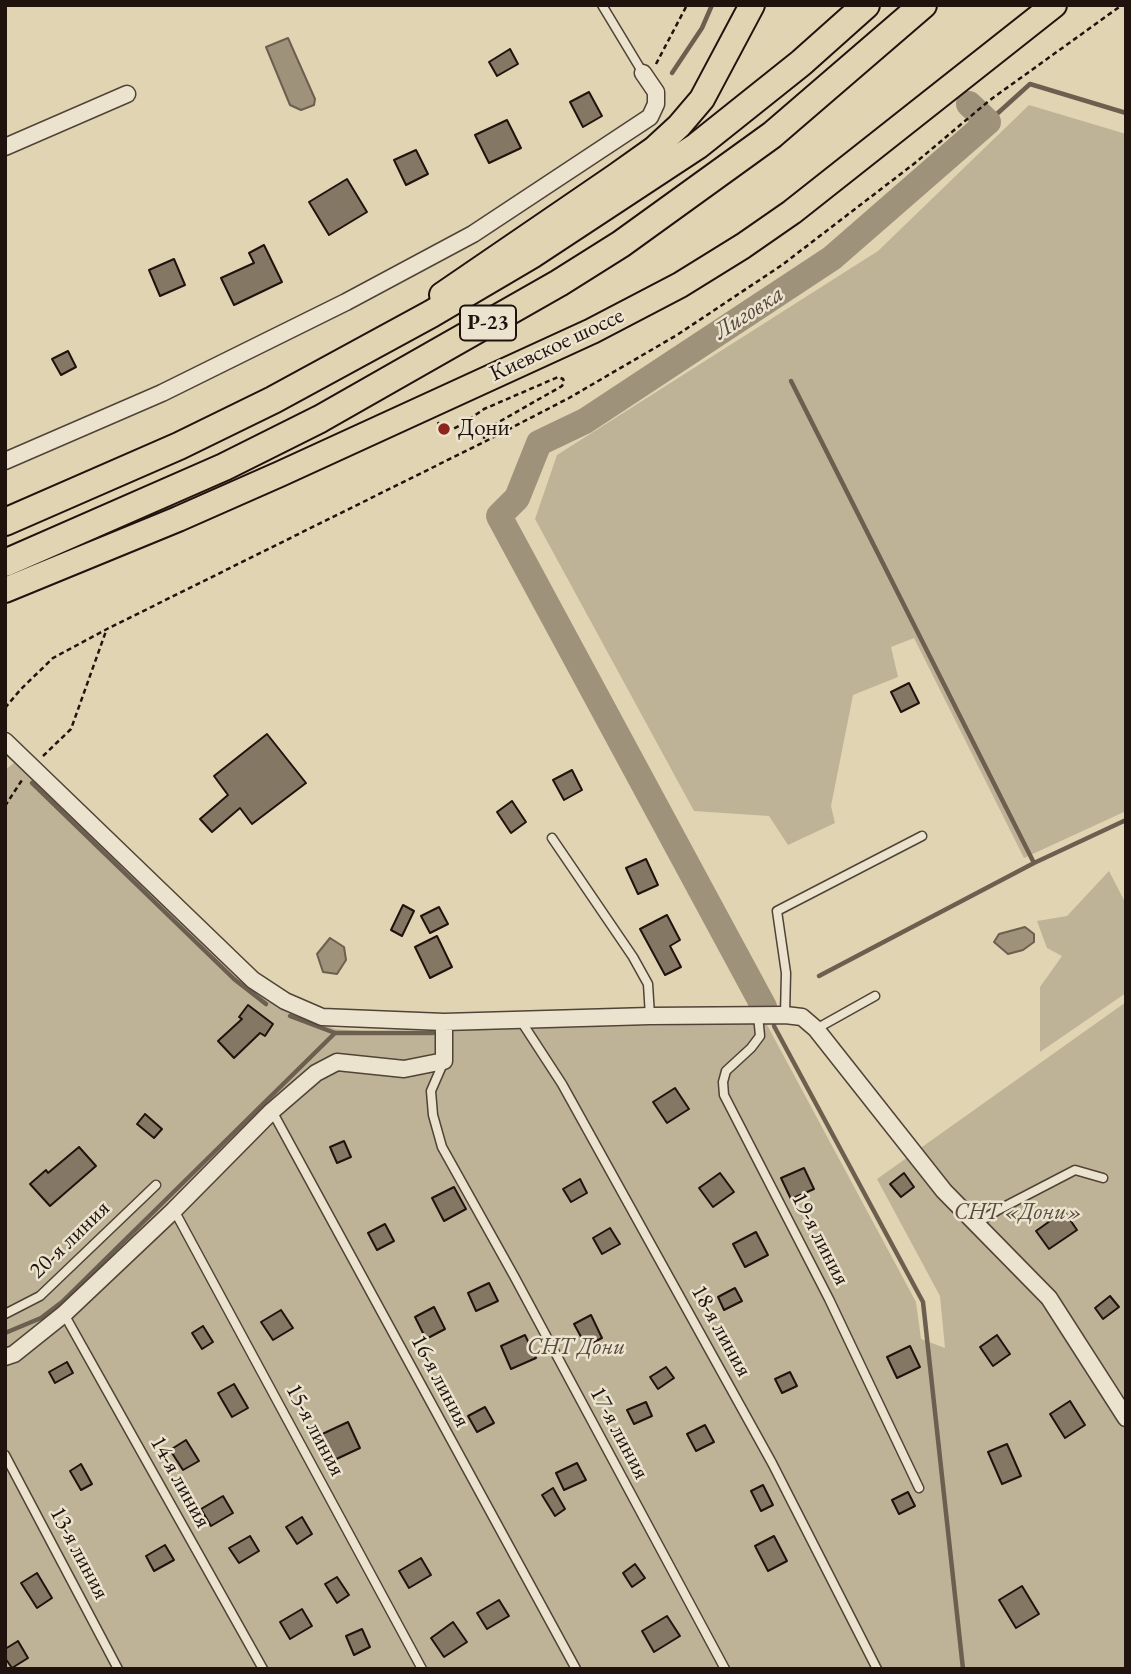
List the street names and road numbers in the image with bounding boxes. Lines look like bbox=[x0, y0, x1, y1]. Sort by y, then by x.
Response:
street label: Киевское шоссе bbox=[486, 302, 628, 388]
road number: Р-23 bbox=[460, 306, 516, 340]
street label: 19-я линия bbox=[785, 1188, 855, 1290]
street label: 20-я линия bbox=[24, 1195, 116, 1285]
street label: 18-я линия bbox=[684, 1280, 758, 1382]
street label: 16-я линия bbox=[404, 1330, 476, 1432]
street label: 15-я линия bbox=[279, 1379, 351, 1481]
street label: 17-я линия bbox=[583, 1382, 655, 1484]
street label: 14-я линия bbox=[143, 1431, 217, 1533]
street label: 13-я линия bbox=[43, 1502, 115, 1604]

